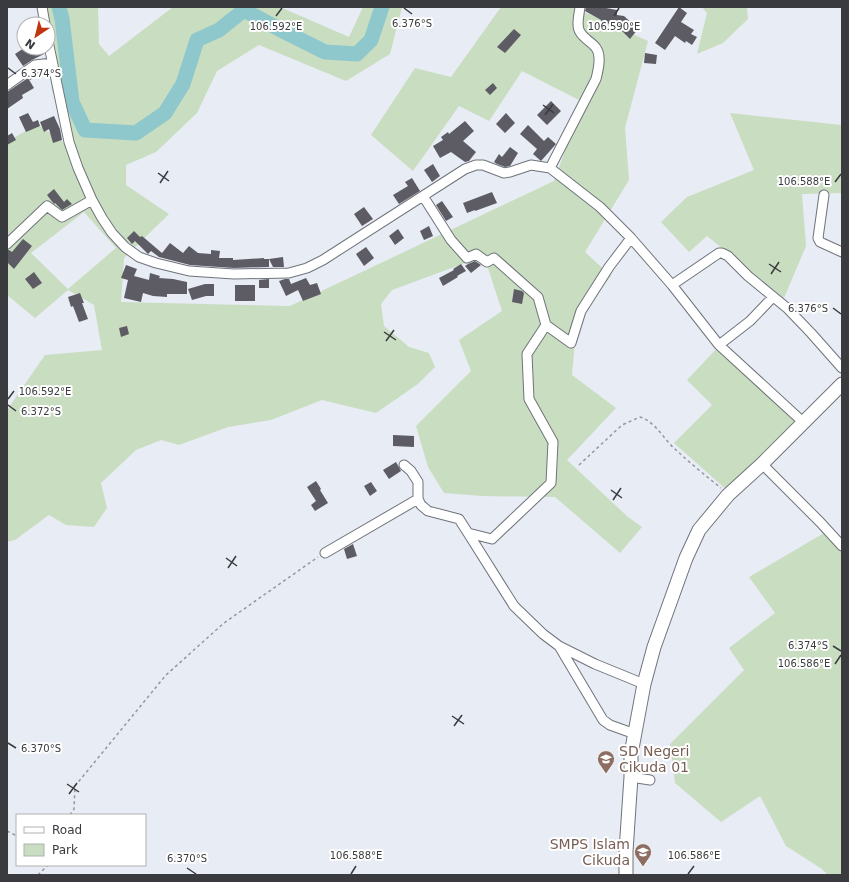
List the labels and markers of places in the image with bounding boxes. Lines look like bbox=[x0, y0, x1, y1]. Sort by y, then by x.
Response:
place label: SD Negeri Cikuda 01 bbox=[619, 743, 689, 775]
school or university icon: SD Negeri Cikuda 01 bbox=[596, 749, 616, 774]
place label: SMPS Islam Cikuda bbox=[550, 836, 630, 868]
school or university icon: SMPS Islam Cikuda bbox=[633, 842, 653, 867]

